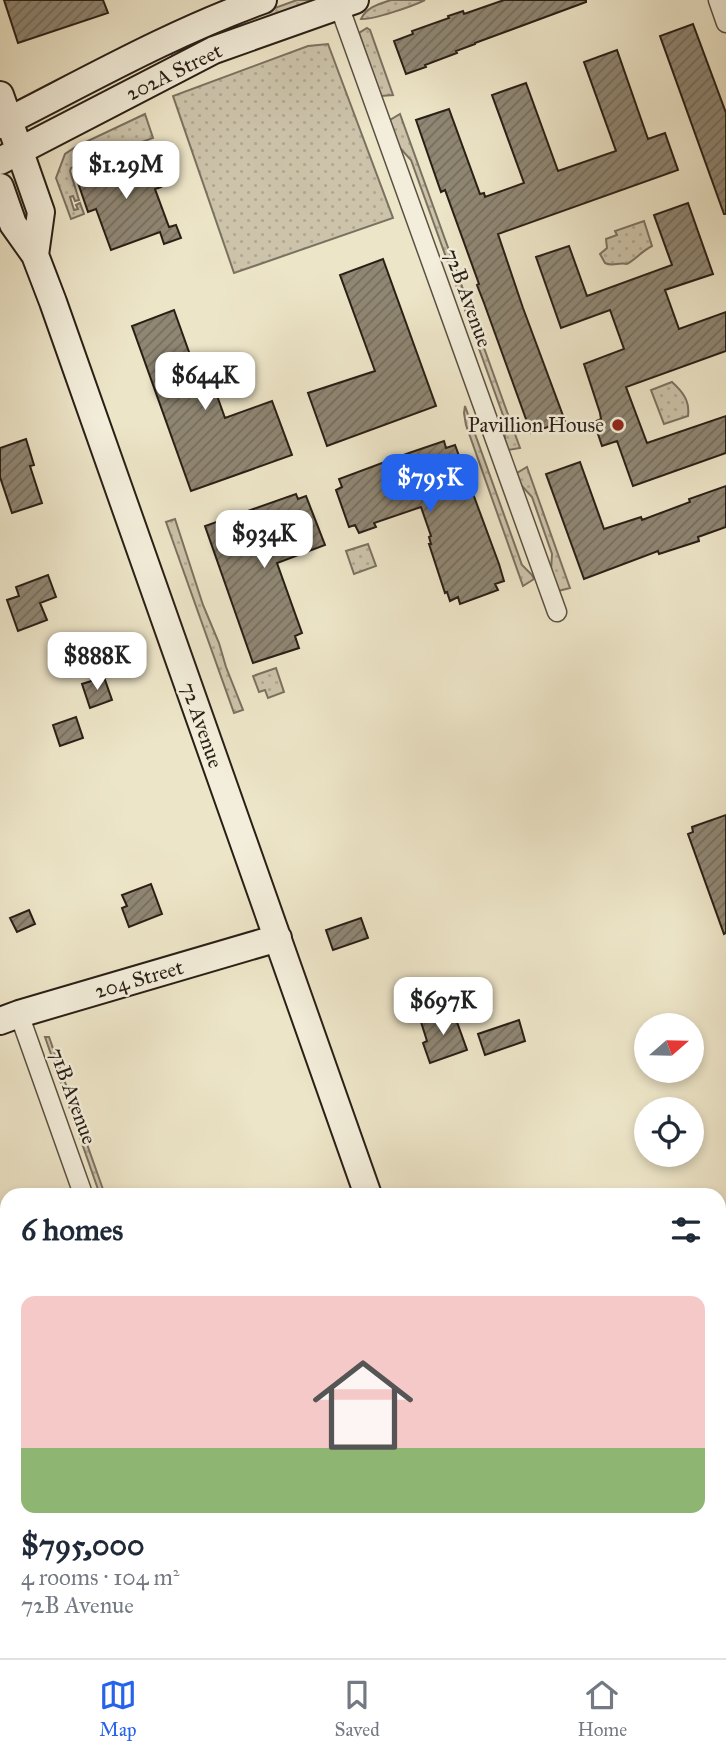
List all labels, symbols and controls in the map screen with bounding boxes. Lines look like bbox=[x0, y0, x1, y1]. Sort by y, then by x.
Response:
street label: 202A Street bbox=[122, 37, 227, 106]
pin: $1.29M bbox=[69, 142, 183, 201]
text: $1.29M bbox=[88, 150, 164, 178]
street label: 72B Avenue bbox=[438, 245, 498, 351]
pin: $644K bbox=[156, 352, 254, 412]
text: $644K bbox=[171, 361, 239, 389]
place label: Pavillion House bbox=[468, 412, 604, 438]
marker: Pavillion House bbox=[610, 417, 626, 433]
pin: $795K bbox=[381, 454, 479, 514]
text: $795K bbox=[397, 463, 463, 491]
pin: $934K bbox=[215, 510, 313, 570]
text: $934K bbox=[232, 519, 296, 547]
pin: $888K bbox=[48, 632, 146, 692]
text: $888K bbox=[64, 641, 130, 669]
street label: 72 Avenue bbox=[175, 679, 229, 772]
street label: 204 Street bbox=[92, 954, 187, 1004]
pin: $697K bbox=[394, 978, 492, 1037]
text: $697K bbox=[410, 986, 476, 1014]
north arrow bbox=[634, 1013, 704, 1083]
map controls bbox=[634, 1013, 704, 1167]
street label: 71B Avenue bbox=[44, 1044, 103, 1148]
button: locate bbox=[634, 1097, 704, 1167]
icon: filters bbox=[667, 1211, 705, 1249]
text: 6 homes bbox=[21, 1212, 123, 1248]
icon: home bbox=[300, 1342, 426, 1468]
text: $795,000 bbox=[21, 1527, 144, 1563]
text: 4 rooms · 104 m² bbox=[21, 1563, 180, 1591]
text: 72B Avenue bbox=[21, 1591, 134, 1619]
tab: Map bbox=[99, 1676, 137, 1741]
tab: Saved bbox=[335, 1676, 380, 1741]
tab: Home bbox=[577, 1676, 627, 1741]

